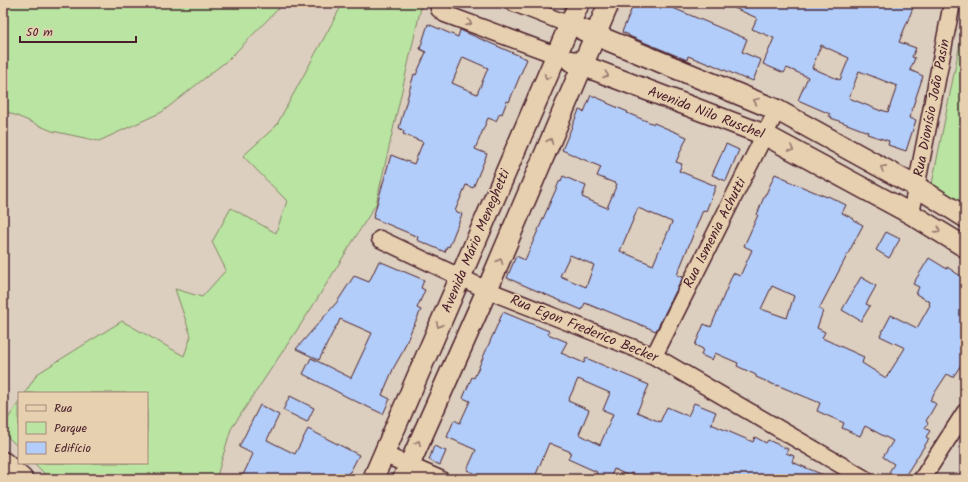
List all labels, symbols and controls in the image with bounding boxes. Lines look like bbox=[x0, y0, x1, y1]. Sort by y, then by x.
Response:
scale bar bbox=[20, 18, 136, 44]
one-way arrow bbox=[465, 18, 472, 26]
text: 50 m bbox=[26, 23, 53, 42]
street label: Rua Dionísio João Pasin bbox=[908, 37, 956, 179]
one-way arrow bbox=[602, 70, 609, 78]
one-way arrow bbox=[543, 74, 551, 81]
street label: Avenida Nilo Ruschel bbox=[645, 81, 768, 146]
one-way arrow bbox=[752, 98, 759, 106]
one-way arrow bbox=[546, 137, 554, 144]
one-way arrow bbox=[787, 145, 794, 152]
street label: Avenida Mário Meneghetti bbox=[436, 165, 516, 316]
one-way arrow bbox=[880, 165, 887, 173]
street label: Rua Ismenia Achutti bbox=[678, 174, 753, 292]
one-way arrow bbox=[934, 226, 941, 233]
one-way arrow bbox=[495, 257, 503, 265]
street label: Rua Egon Frederico Becker bbox=[507, 289, 663, 369]
one-way arrow bbox=[436, 321, 444, 328]
legend bbox=[18, 392, 148, 464]
text: Rua bbox=[54, 399, 73, 418]
text: Parque bbox=[54, 419, 88, 438]
text: Edifício bbox=[54, 439, 91, 458]
one-way arrow bbox=[414, 440, 422, 447]

